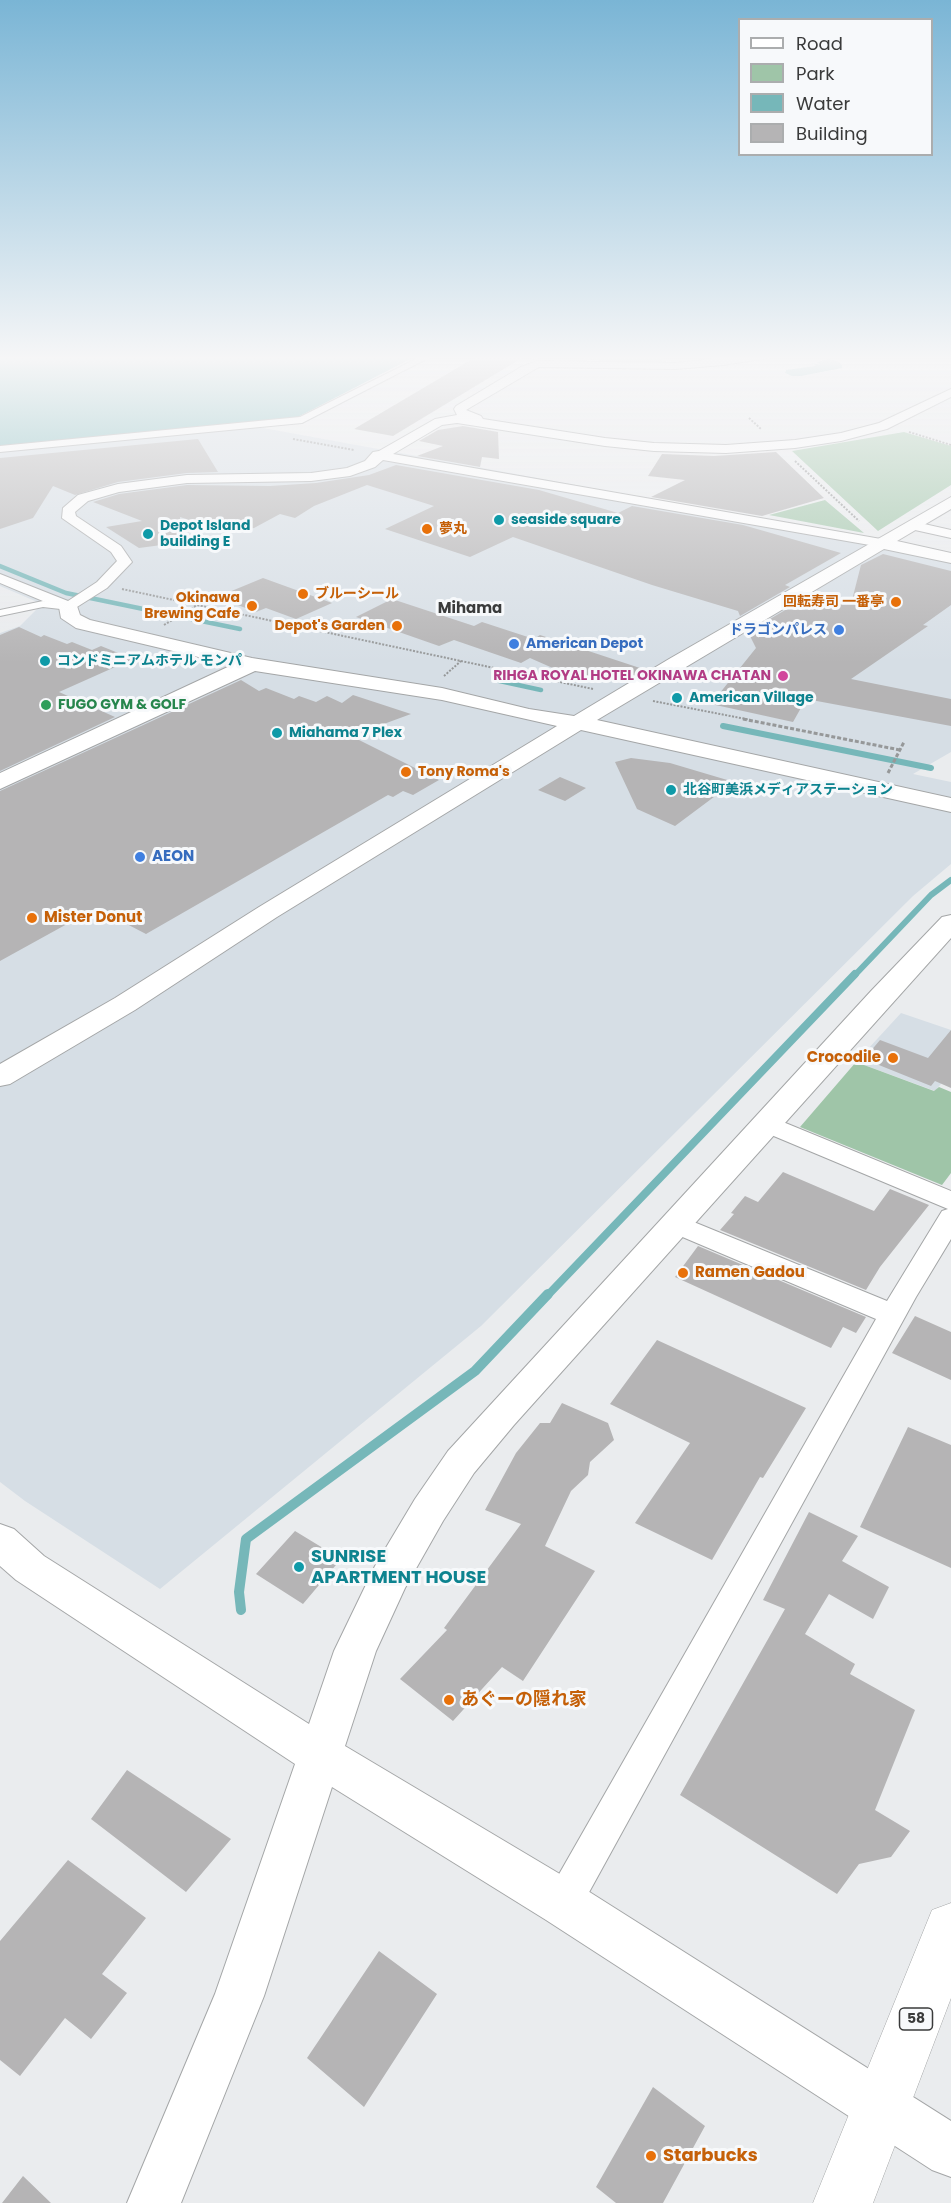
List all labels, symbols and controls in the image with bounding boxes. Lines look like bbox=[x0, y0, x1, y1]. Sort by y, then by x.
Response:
legend bbox=[738, 18, 933, 156]
text: Road bbox=[796, 31, 843, 56]
text: Park bbox=[796, 61, 835, 86]
text: Water bbox=[796, 91, 850, 116]
text: Building bbox=[796, 121, 868, 146]
place label: seaside square bbox=[511, 512, 621, 528]
marker: seaside square bbox=[492, 513, 506, 527]
place label: Depot Island building E bbox=[160, 518, 250, 550]
place label: 夢丸 bbox=[439, 521, 467, 537]
marker: 夢丸 bbox=[420, 522, 434, 536]
marker: Depot Island building E bbox=[141, 527, 155, 541]
place label: ブルーシール bbox=[315, 586, 399, 602]
marker: ブルーシール bbox=[296, 587, 310, 601]
place label: Okinawa Brewing Cafe bbox=[144, 590, 240, 622]
place label: 回転寿司 一番亭 bbox=[783, 594, 884, 610]
marker: 回転寿司 一番亭 bbox=[889, 595, 903, 609]
marker: Okinawa Brewing Cafe bbox=[245, 599, 259, 613]
district label: Mihama bbox=[438, 600, 502, 618]
place label: Depot's Garden bbox=[274, 618, 385, 634]
marker: Depot's Garden bbox=[390, 619, 404, 633]
place label: ドラゴンパレス bbox=[729, 622, 827, 638]
marker: ドラゴンパレス bbox=[832, 623, 846, 637]
place label: American Depot bbox=[526, 636, 643, 652]
marker: American Depot bbox=[507, 637, 521, 651]
place label: コンドミニアムホテル モンパ bbox=[57, 653, 242, 669]
marker: コンドミニアムホテル モンパ bbox=[38, 654, 52, 668]
place label: RIHGA ROYAL HOTEL OKINAWA CHATAN bbox=[493, 668, 771, 684]
marker: RIHGA ROYAL HOTEL OKINAWA CHATAN bbox=[776, 669, 790, 683]
place label: American Village bbox=[689, 690, 814, 706]
marker: American Village bbox=[670, 691, 684, 705]
place label: FUGO GYM & GOLF bbox=[58, 697, 186, 713]
marker: FUGO GYM & GOLF bbox=[39, 698, 53, 712]
place label: Miahama 7 Plex bbox=[289, 725, 402, 741]
marker: Miahama 7 Plex bbox=[270, 726, 284, 740]
place label: Tony Roma's bbox=[418, 764, 510, 780]
marker: Tony Roma's bbox=[399, 765, 413, 779]
place label: 北谷町美浜メディアステーション bbox=[683, 782, 893, 798]
marker: 北谷町美浜メディアステーション bbox=[664, 783, 678, 797]
place label: AEON bbox=[152, 848, 194, 866]
marker: AEON bbox=[133, 850, 147, 864]
place label: Mister Donut bbox=[44, 909, 142, 927]
marker: Mister Donut bbox=[25, 911, 39, 925]
place label: Crocodile bbox=[807, 1049, 881, 1067]
marker: Crocodile bbox=[886, 1051, 900, 1065]
place label: Ramen Gadou bbox=[695, 1264, 805, 1282]
marker: Ramen Gadou bbox=[676, 1266, 690, 1280]
place label: SUNRISE APARTMENT HOUSE bbox=[311, 1546, 486, 1588]
marker: SUNRISE APARTMENT HOUSE bbox=[292, 1560, 306, 1574]
place label: あぐーの隠れ家 bbox=[461, 1689, 587, 1711]
marker: あぐーの隠れ家 bbox=[442, 1693, 456, 1707]
road number: 58 bbox=[900, 2008, 932, 2030]
place label: Starbucks bbox=[663, 2145, 758, 2167]
marker: Starbucks bbox=[644, 2149, 658, 2163]

